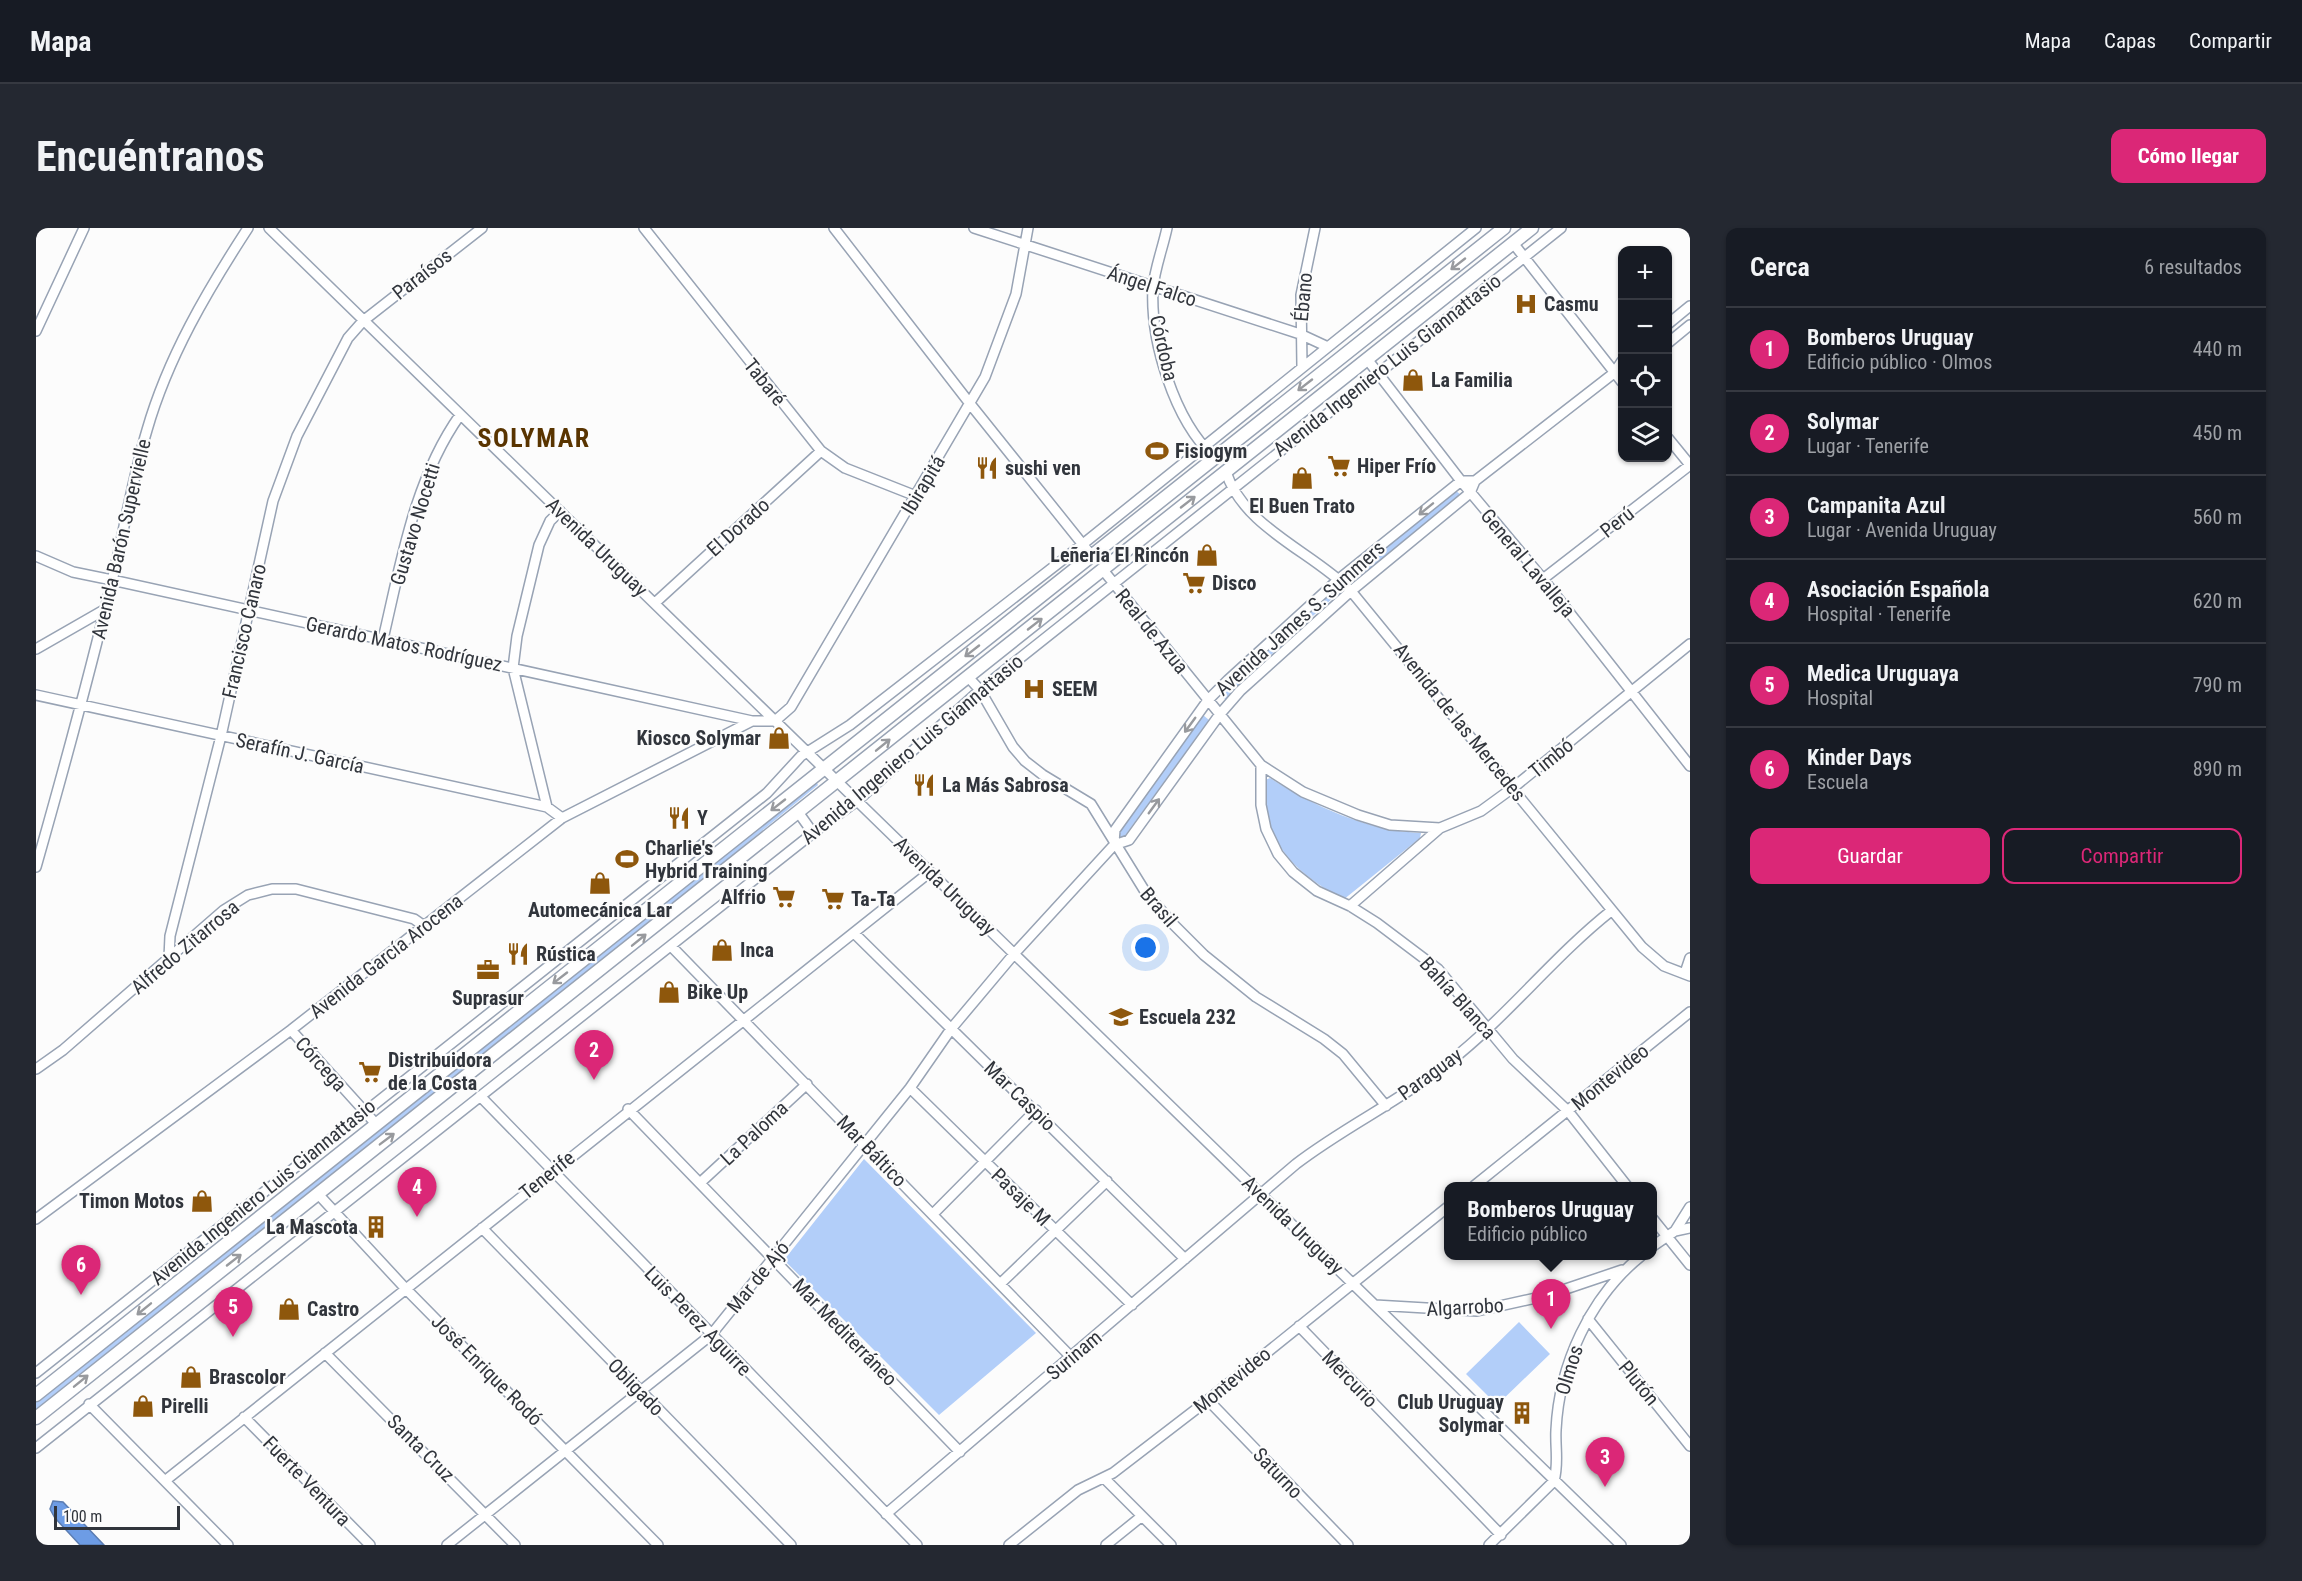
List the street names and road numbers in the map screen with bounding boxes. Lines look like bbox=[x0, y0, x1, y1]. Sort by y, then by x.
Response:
street label: Paraísos bbox=[387, 243, 457, 305]
street label: Ángel Falco bbox=[1104, 260, 1200, 312]
street label: Avenida Ingeniero Luis Giannattasio bbox=[1268, 269, 1506, 461]
street label: Ébano bbox=[1289, 271, 1317, 323]
street label: Córdoba bbox=[1145, 313, 1183, 383]
street label: Tabaré bbox=[739, 354, 791, 410]
street label: Avenida Barón Supervielle bbox=[86, 437, 156, 641]
street label: Ibirapitá bbox=[896, 451, 950, 519]
street label: Gustavo Nocetti bbox=[385, 460, 445, 588]
street label: Avenida Uruguay bbox=[541, 493, 653, 601]
street label: El Dorado bbox=[702, 493, 774, 561]
street label: Perú bbox=[1595, 501, 1639, 543]
street label: General Lavalleja bbox=[1476, 504, 1580, 622]
street label: Avenida James S. Summers bbox=[1210, 536, 1390, 700]
street label: Francisco Canaro bbox=[217, 561, 271, 701]
street label: Real de Azua bbox=[1110, 584, 1194, 678]
street label: Gerardo Matos Rodríguez bbox=[304, 611, 504, 677]
street label: Avenida de las Mercedes bbox=[1389, 638, 1531, 806]
street label: Avenida Ingeniero Luis Giannattasio bbox=[796, 649, 1028, 849]
street label: Serafín J. García bbox=[234, 728, 366, 778]
street label: Timbó bbox=[1524, 733, 1578, 783]
street label: Avenida Uruguay bbox=[889, 832, 1001, 940]
street label: Brasil bbox=[1135, 882, 1183, 932]
street label: Avenida García Arocena bbox=[305, 889, 467, 1023]
street label: Alfredo Zitarrosa bbox=[126, 895, 244, 999]
street label: Bahía Blanca bbox=[1415, 952, 1501, 1044]
street label: Córcega bbox=[290, 1032, 352, 1096]
street label: Montevideo bbox=[1567, 1039, 1653, 1115]
street label: Paraguay bbox=[1393, 1043, 1467, 1105]
street label: Mar Caspio bbox=[979, 1056, 1061, 1136]
street label: Avenida Ingeniero Luis Giannattasio bbox=[146, 1094, 380, 1290]
street label: La Paloma bbox=[715, 1096, 793, 1170]
street label: Mar Báltico bbox=[832, 1110, 912, 1192]
street label: Tenerife bbox=[515, 1146, 579, 1204]
street label: Pasaje M bbox=[986, 1163, 1056, 1231]
street label: Avenida Uruguay bbox=[1237, 1171, 1349, 1279]
street label: Mar de Ajó bbox=[722, 1236, 794, 1318]
street label: Luis Perez Aguirre bbox=[640, 1261, 756, 1381]
street label: Mar Mediterráneo bbox=[788, 1273, 902, 1391]
street label: Algarrobo bbox=[1426, 1293, 1504, 1321]
street label: José Enrique Rodó bbox=[426, 1309, 548, 1431]
street label: Surinam bbox=[1041, 1325, 1107, 1385]
street label: Montevideo bbox=[1189, 1342, 1275, 1418]
street label: Olmos bbox=[1550, 1342, 1588, 1398]
street label: Mercurio bbox=[1317, 1345, 1383, 1413]
street label: Obligado bbox=[603, 1353, 669, 1421]
street label: Plutón bbox=[1614, 1356, 1664, 1410]
street label: Santa Cruz bbox=[382, 1409, 460, 1487]
street label: Fuerte Ventura bbox=[258, 1431, 356, 1531]
street label: Saturno bbox=[1248, 1443, 1308, 1503]

